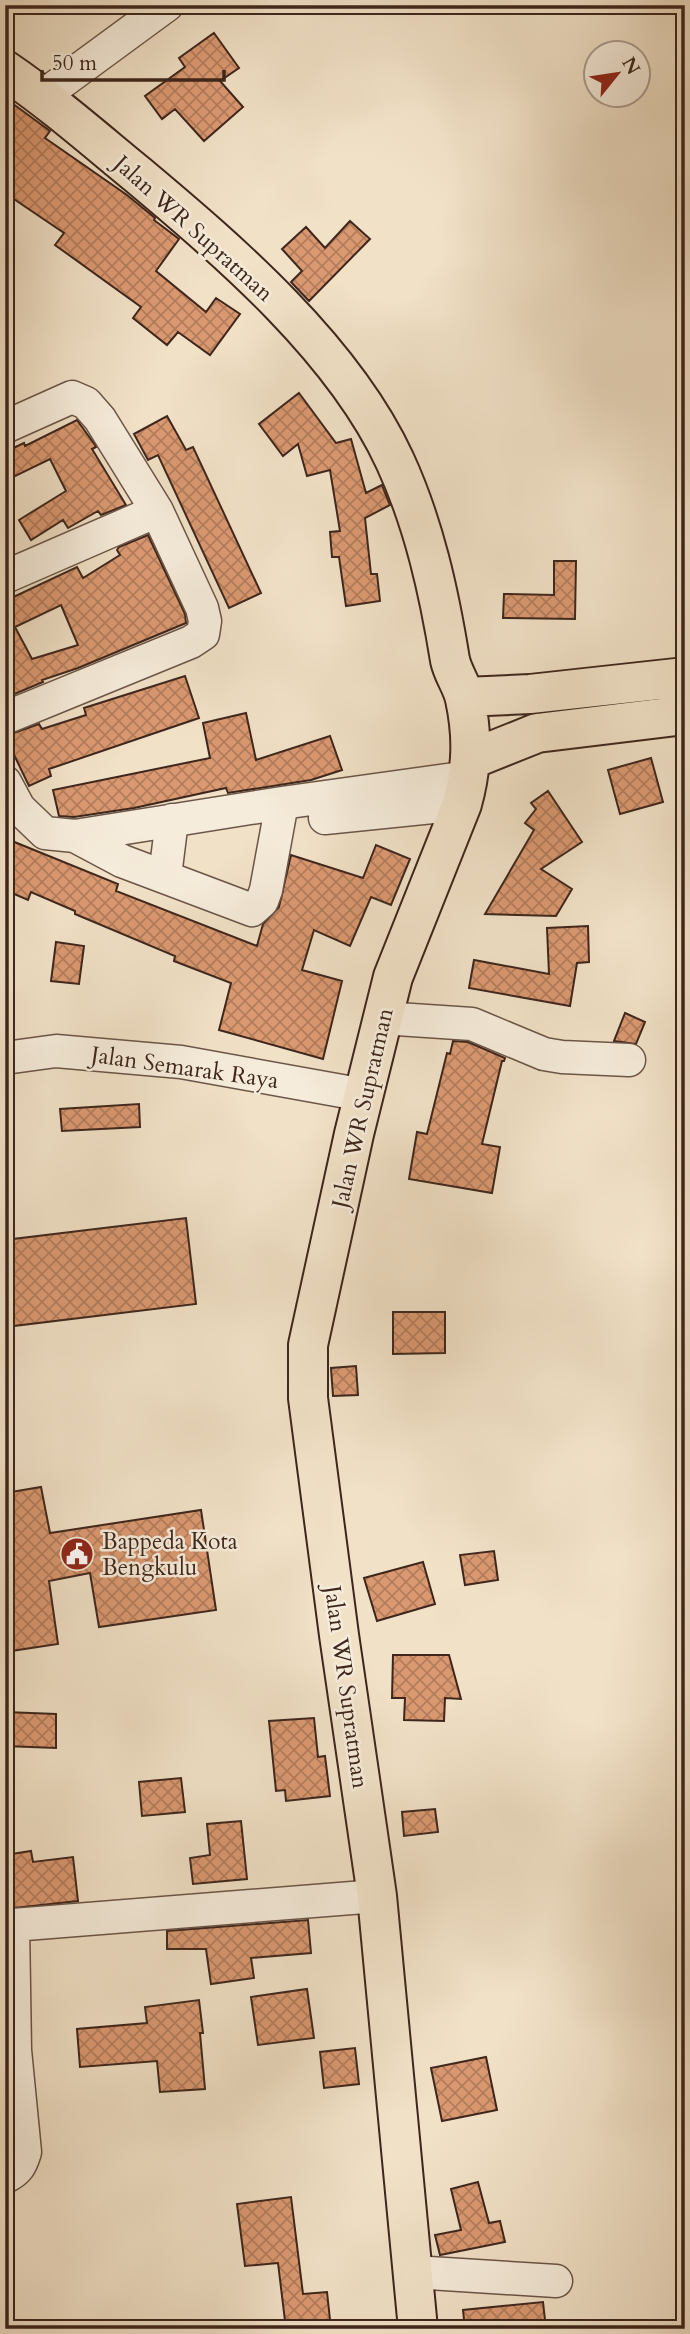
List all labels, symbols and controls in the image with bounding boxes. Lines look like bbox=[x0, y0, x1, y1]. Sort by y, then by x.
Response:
scale bar bbox=[42, 38, 224, 82]
north arrow bbox=[582, 38, 652, 108]
text: 50 m bbox=[52, 49, 97, 78]
text: N bbox=[615, 52, 646, 80]
street label: Jalan WR Supratman bbox=[105, 146, 280, 308]
street label: Jalan WR Supratman bbox=[324, 1005, 401, 1214]
street label: Jalan Semarak Raya bbox=[86, 1039, 281, 1096]
place label: Bappeda Kota Bengkulu bbox=[102, 1526, 238, 1583]
public building icon: Bappeda Kota Bengkulu bbox=[58, 1535, 96, 1573]
street label: Jalan WR Supratman bbox=[316, 1581, 376, 1791]

